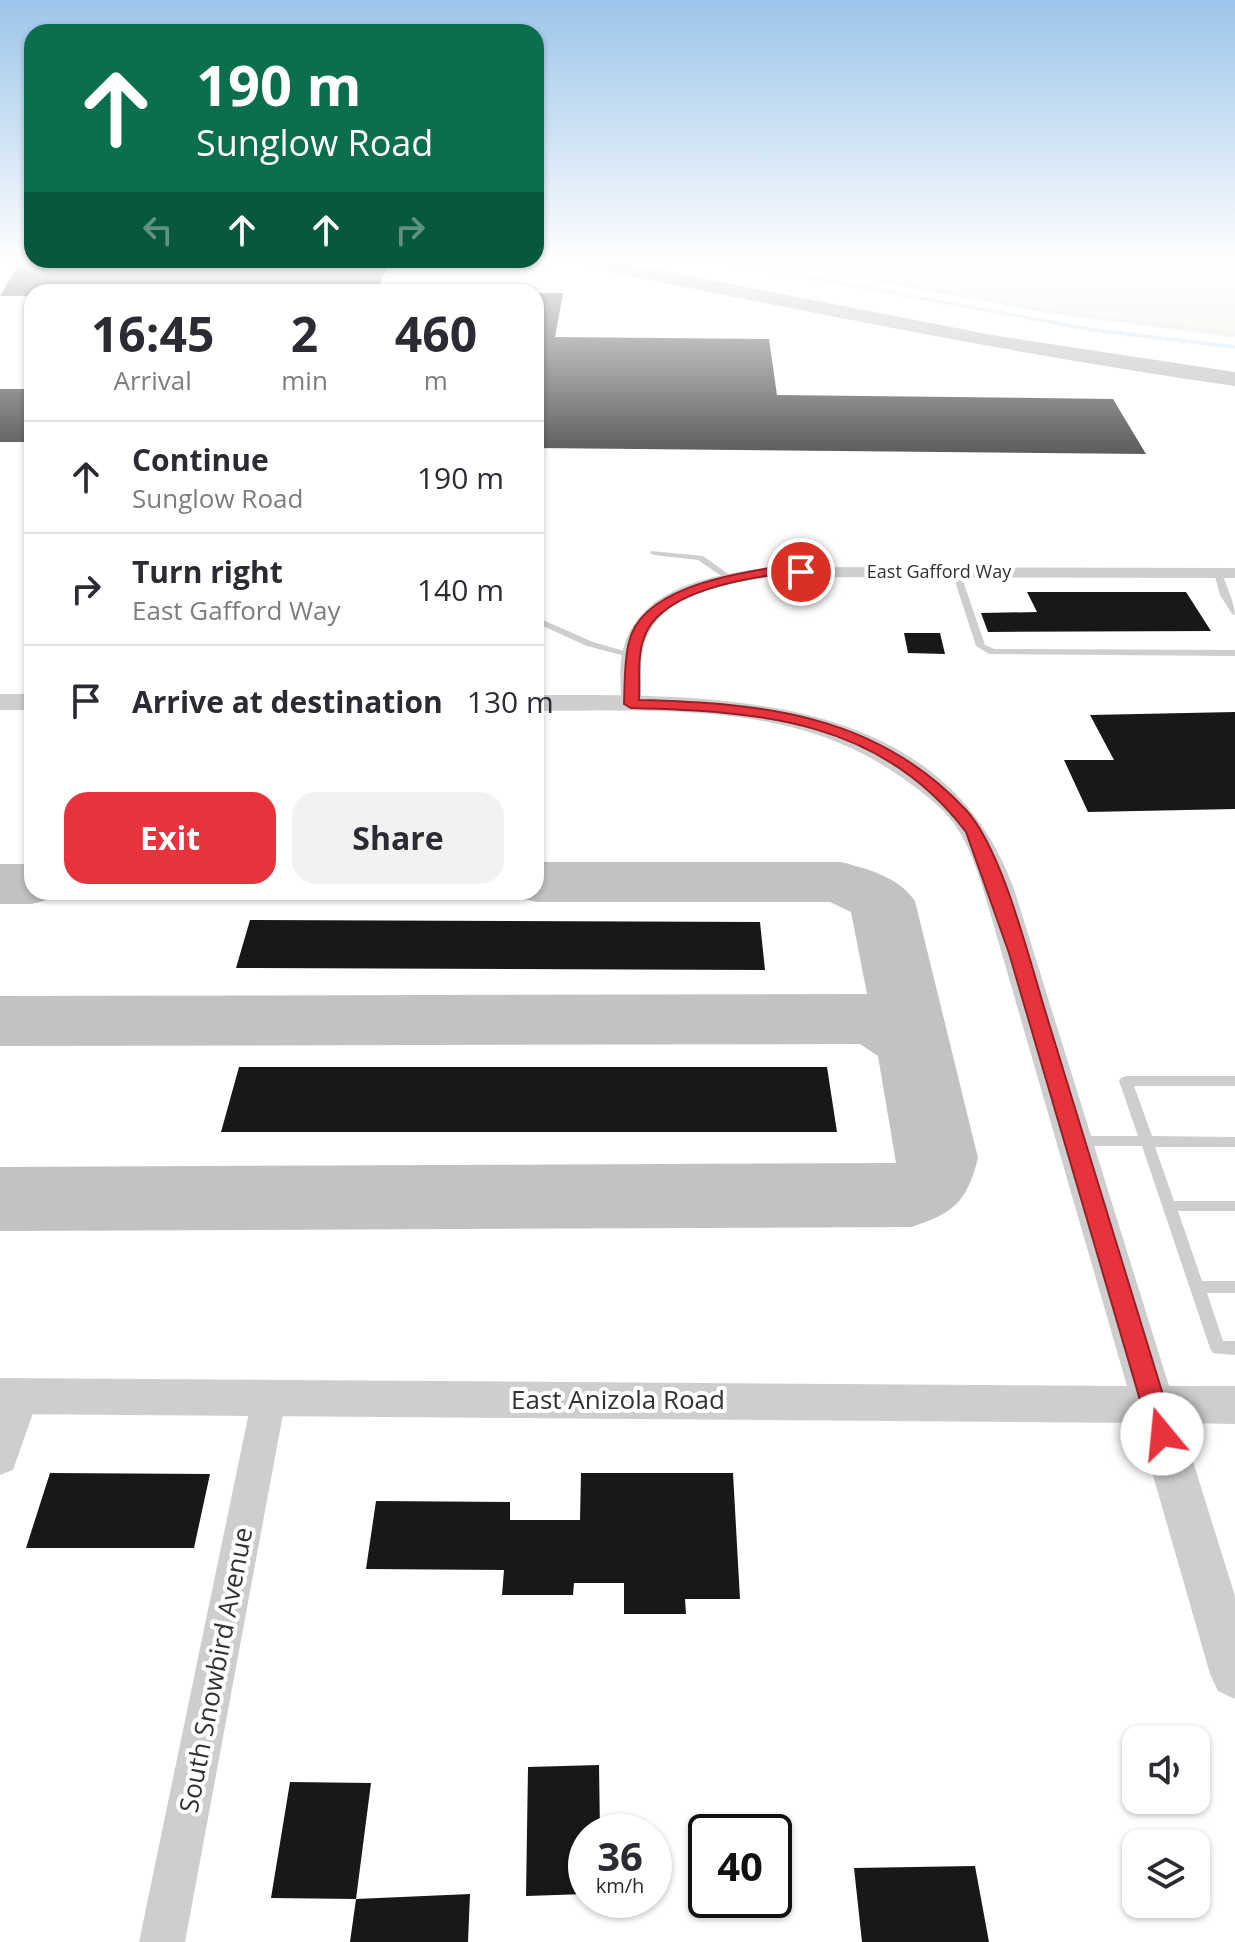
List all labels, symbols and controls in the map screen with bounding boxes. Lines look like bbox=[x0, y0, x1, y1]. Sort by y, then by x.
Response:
text: 190 m bbox=[196, 46, 362, 122]
icon: ahead bbox=[64, 56, 168, 160]
text: Sunglow Road bbox=[196, 118, 433, 167]
icon: left bbox=[136, 208, 180, 252]
icon: ahead bbox=[220, 208, 264, 252]
icon: ahead bbox=[304, 208, 348, 252]
icon: right bbox=[388, 208, 432, 252]
text: 16:45 bbox=[91, 301, 214, 366]
text: 2 bbox=[291, 301, 318, 366]
text: 460 bbox=[395, 301, 477, 366]
text: Arrival bbox=[113, 362, 192, 398]
text: min bbox=[281, 362, 328, 398]
text: m bbox=[424, 362, 448, 398]
text: Continue bbox=[132, 439, 269, 480]
icon: ahead bbox=[64, 455, 108, 499]
text: 190 m bbox=[417, 457, 504, 498]
text: Sunglow Road bbox=[132, 480, 303, 516]
pin bbox=[767, 538, 835, 606]
icon: arrive bbox=[779, 550, 823, 594]
text: Turn right bbox=[132, 551, 283, 592]
street label: East Gafford Way bbox=[867, 559, 1012, 583]
icon: right bbox=[64, 567, 108, 611]
text: 140 m bbox=[417, 569, 504, 610]
text: East Gafford Way bbox=[132, 592, 341, 628]
icon: arrive bbox=[64, 679, 108, 723]
text: Arrive at destination bbox=[132, 681, 443, 722]
text: 130 m bbox=[467, 681, 554, 722]
button: Exit bbox=[64, 792, 276, 884]
button: Share bbox=[292, 792, 504, 884]
street label: East Anizola Road bbox=[511, 1381, 725, 1417]
position arrow bbox=[1120, 1392, 1204, 1476]
street label: South Snowbird Avenue bbox=[170, 1524, 260, 1816]
map controls bbox=[1122, 1726, 1210, 1918]
button: sound bbox=[1122, 1726, 1210, 1814]
speed limit sign: 40 bbox=[688, 1814, 792, 1918]
text: 36 bbox=[597, 1828, 643, 1883]
button: layers bbox=[1122, 1830, 1210, 1918]
text: km/h bbox=[596, 1872, 644, 1899]

